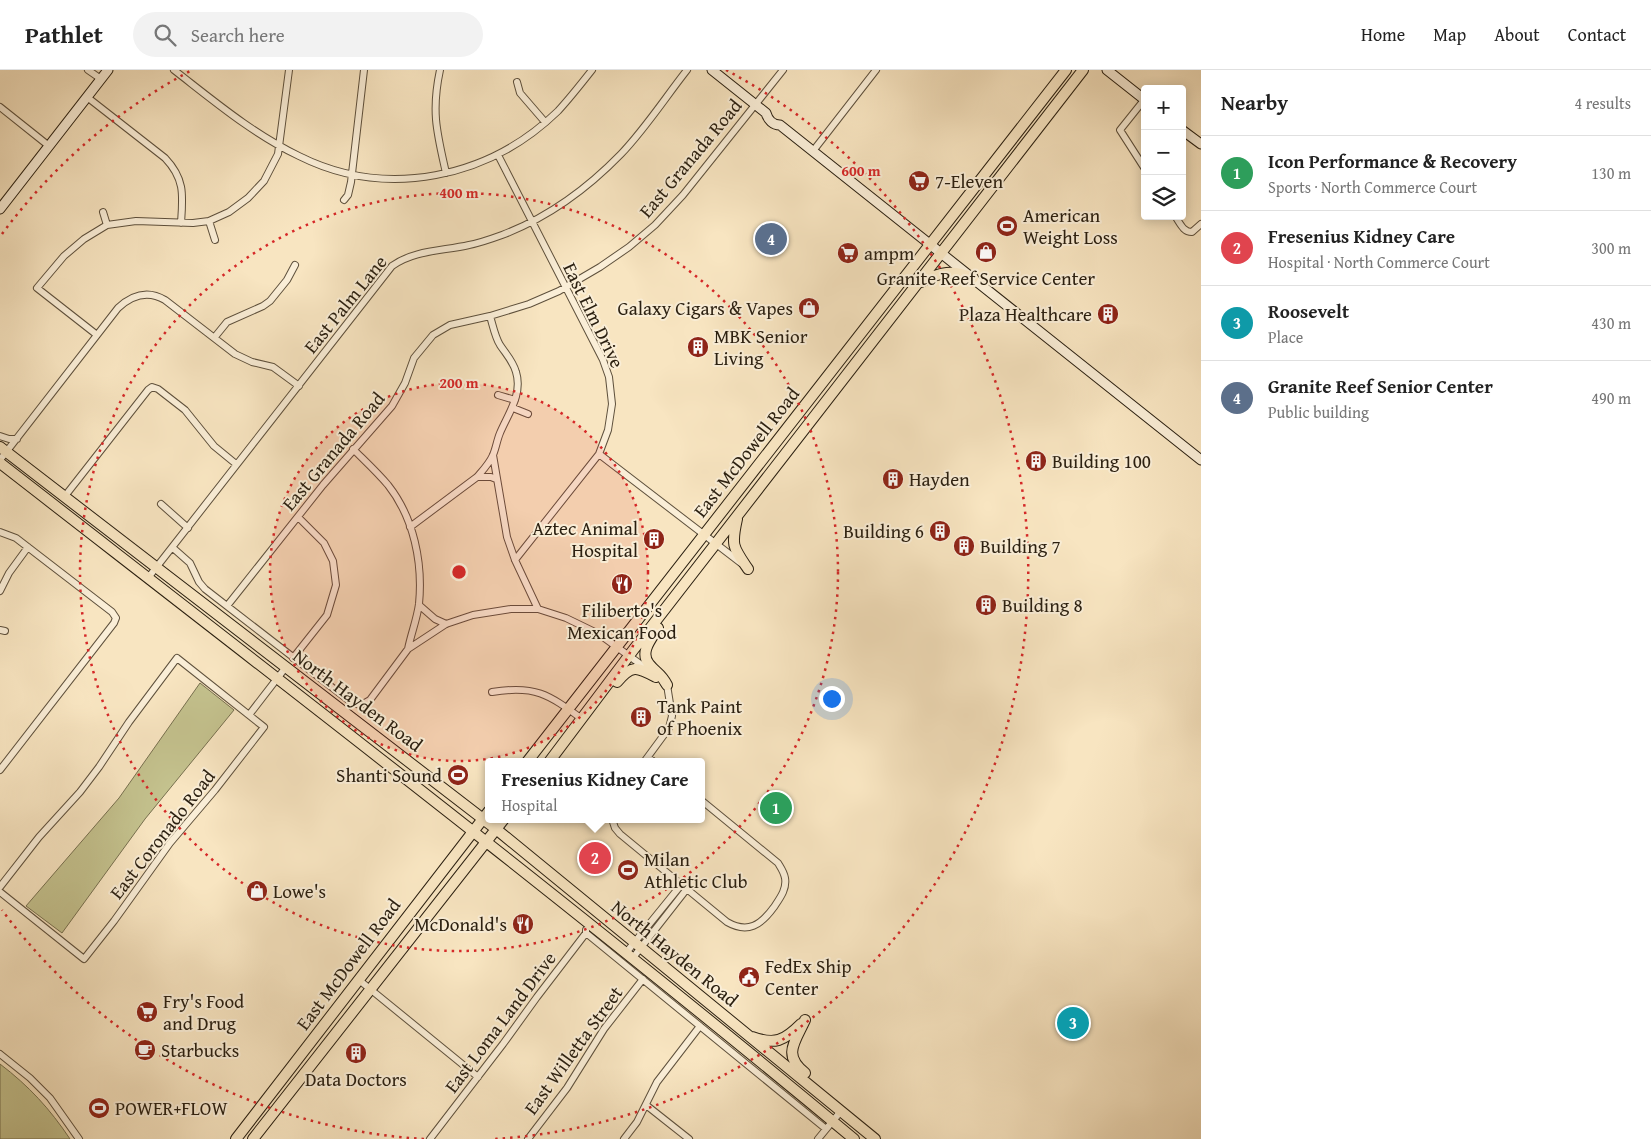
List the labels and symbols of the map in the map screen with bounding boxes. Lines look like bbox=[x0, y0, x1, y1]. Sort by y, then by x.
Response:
street label: East Granada Road bbox=[632, 92, 749, 224]
text: 600 m bbox=[841, 160, 881, 181]
place label: 7-Eleven bbox=[935, 167, 1003, 195]
supermarket icon: 7-Eleven bbox=[907, 169, 931, 193]
text: 400 m bbox=[439, 182, 479, 203]
place label: American Weight Loss bbox=[1023, 201, 1118, 251]
sports icon: American Weight Loss bbox=[995, 214, 1019, 238]
pin: 4 bbox=[755, 220, 787, 258]
place label: ampm bbox=[864, 239, 915, 267]
shop icon: Granite Reef Service Center bbox=[974, 240, 998, 264]
supermarket icon: ampm bbox=[836, 241, 860, 265]
street label: East Palm Lane bbox=[297, 249, 393, 359]
street label: East Elm Drive bbox=[556, 257, 632, 373]
place label: Granite Reef Service Center bbox=[877, 264, 1095, 292]
place label: Galaxy Cigars & Vapes bbox=[618, 294, 793, 322]
shop icon: Galaxy Cigars & Vapes bbox=[797, 296, 821, 320]
place label: Plaza Healthcare bbox=[959, 300, 1092, 328]
building icon: Plaza Healthcare bbox=[1096, 302, 1120, 326]
place label: MBK Senior Living bbox=[714, 322, 808, 372]
building icon: MBK Senior Living bbox=[686, 335, 710, 359]
text: 200 m bbox=[439, 372, 479, 393]
street label: East McDowell Road bbox=[686, 380, 806, 523]
street label: East Granada Road bbox=[275, 385, 392, 517]
place label: Building 100 bbox=[1052, 447, 1151, 475]
building icon: Building 100 bbox=[1024, 449, 1048, 473]
place label: Hayden bbox=[909, 465, 970, 493]
building icon: Hayden bbox=[881, 467, 905, 491]
place label: Aztec Animal Hospital bbox=[533, 514, 638, 564]
place label: Building 6 bbox=[843, 517, 924, 545]
building icon: Building 6 bbox=[928, 519, 952, 543]
building icon: Aztec Animal Hospital bbox=[642, 527, 666, 551]
place label: Building 7 bbox=[980, 532, 1061, 560]
building icon: Building 7 bbox=[952, 534, 976, 558]
centre of rings bbox=[450, 563, 468, 581]
restaurant icon: Filiberto's Mexican Food bbox=[610, 572, 634, 596]
place label: Building 8 bbox=[1002, 591, 1083, 619]
building icon: Building 8 bbox=[974, 593, 998, 617]
place label: Filiberto's Mexican Food bbox=[567, 596, 678, 646]
street label: North Hayden Road bbox=[287, 642, 429, 759]
your location bbox=[819, 686, 845, 712]
place label: Tank Paint of Phoenix bbox=[657, 692, 743, 742]
building icon: Tank Paint of Phoenix bbox=[629, 705, 653, 729]
place label: Shanti Sound bbox=[336, 761, 443, 789]
street label: East Coronado Road bbox=[102, 763, 222, 905]
sports icon: Shanti Sound bbox=[446, 763, 470, 787]
pin: 1 bbox=[760, 789, 792, 827]
pin: 2 bbox=[579, 839, 611, 877]
place label: Milan Athletic Club bbox=[644, 845, 748, 895]
sports icon: Milan Athletic Club bbox=[616, 858, 640, 882]
place label: Lowe's bbox=[273, 877, 326, 905]
shop icon: Lowe's bbox=[245, 879, 269, 903]
street label: East McDowell Road bbox=[289, 892, 407, 1036]
street label: North Hayden Road bbox=[605, 893, 745, 1014]
place label: McDonald's bbox=[414, 910, 507, 938]
restaurant icon: McDonald's bbox=[511, 912, 535, 936]
street label: East Loma Land Drive bbox=[438, 945, 563, 1099]
place label: FedEx Ship Center bbox=[765, 952, 852, 1002]
public building icon: FedEx Ship Center bbox=[737, 965, 761, 989]
street label: East Willetta Street bbox=[517, 980, 629, 1120]
place label: Fry's Food and Drug bbox=[163, 987, 245, 1037]
supermarket icon: Fry's Food and Drug bbox=[135, 1000, 159, 1024]
pin: 3 bbox=[1057, 1004, 1089, 1042]
place label: Starbucks bbox=[161, 1036, 239, 1064]
cafe icon: Starbucks bbox=[133, 1038, 157, 1062]
building icon: Data Doctors bbox=[344, 1041, 368, 1065]
place label: Data Doctors bbox=[305, 1065, 407, 1093]
place label: POWER+FLOW bbox=[115, 1094, 228, 1122]
sports icon: POWER+FLOW bbox=[87, 1096, 111, 1120]

